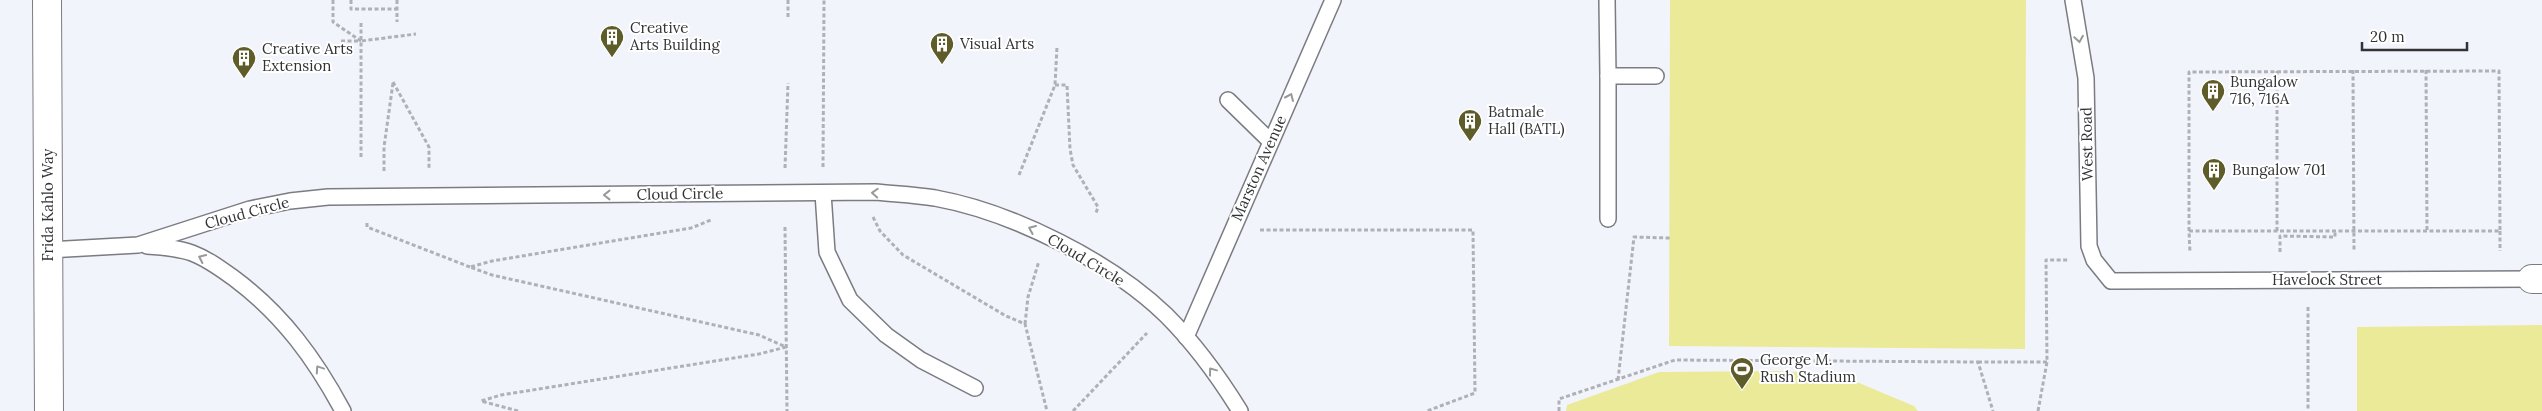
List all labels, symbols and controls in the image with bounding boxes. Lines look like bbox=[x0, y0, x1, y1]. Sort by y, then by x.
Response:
place label: Creative Arts Building bbox=[629, 18, 720, 54]
scale bar bbox=[2362, 20, 2467, 52]
building icon: Creative Arts Building bbox=[599, 24, 625, 58]
text: 20 m bbox=[2370, 27, 2405, 46]
building icon: Visual Arts bbox=[929, 31, 955, 65]
place label: Visual Arts bbox=[959, 34, 1034, 53]
one-way arrow bbox=[2074, 34, 2084, 43]
place label: Creative Arts Extension bbox=[262, 39, 353, 75]
building icon: Creative Arts Extension bbox=[231, 45, 257, 79]
place label: Bungalow 716, 716A bbox=[2230, 72, 2298, 108]
building icon: Bungalow 716, 716A bbox=[2200, 78, 2226, 112]
one-way arrow bbox=[1283, 93, 1294, 102]
place label: Batmale Hall (BATL) bbox=[1488, 102, 1565, 139]
street label: West Road bbox=[2076, 107, 2097, 181]
building icon: Batmale Hall (BATL) bbox=[1457, 108, 1483, 142]
street label: Marston Avenue bbox=[1227, 112, 1290, 224]
street label: Frida Kahlo Way bbox=[38, 148, 57, 262]
building icon: Bungalow 701 bbox=[2201, 157, 2227, 191]
place label: Bungalow 701 bbox=[2232, 160, 2326, 179]
street label: Cloud Circle bbox=[637, 183, 723, 204]
one-way arrow bbox=[870, 187, 878, 198]
one-way arrow bbox=[603, 190, 610, 200]
street label: Cloud Circle bbox=[203, 192, 291, 233]
one-way arrow bbox=[1028, 225, 1037, 236]
street label: Cloud Circle bbox=[1044, 229, 1128, 290]
one-way arrow bbox=[198, 254, 207, 264]
street label: Havelock Street bbox=[2272, 270, 2382, 289]
place label: George M. Rush Stadium bbox=[1760, 350, 1856, 386]
sports icon: George M. Rush Stadium bbox=[1729, 356, 1755, 390]
one-way arrow bbox=[316, 365, 325, 374]
one-way arrow bbox=[1209, 367, 1218, 377]

